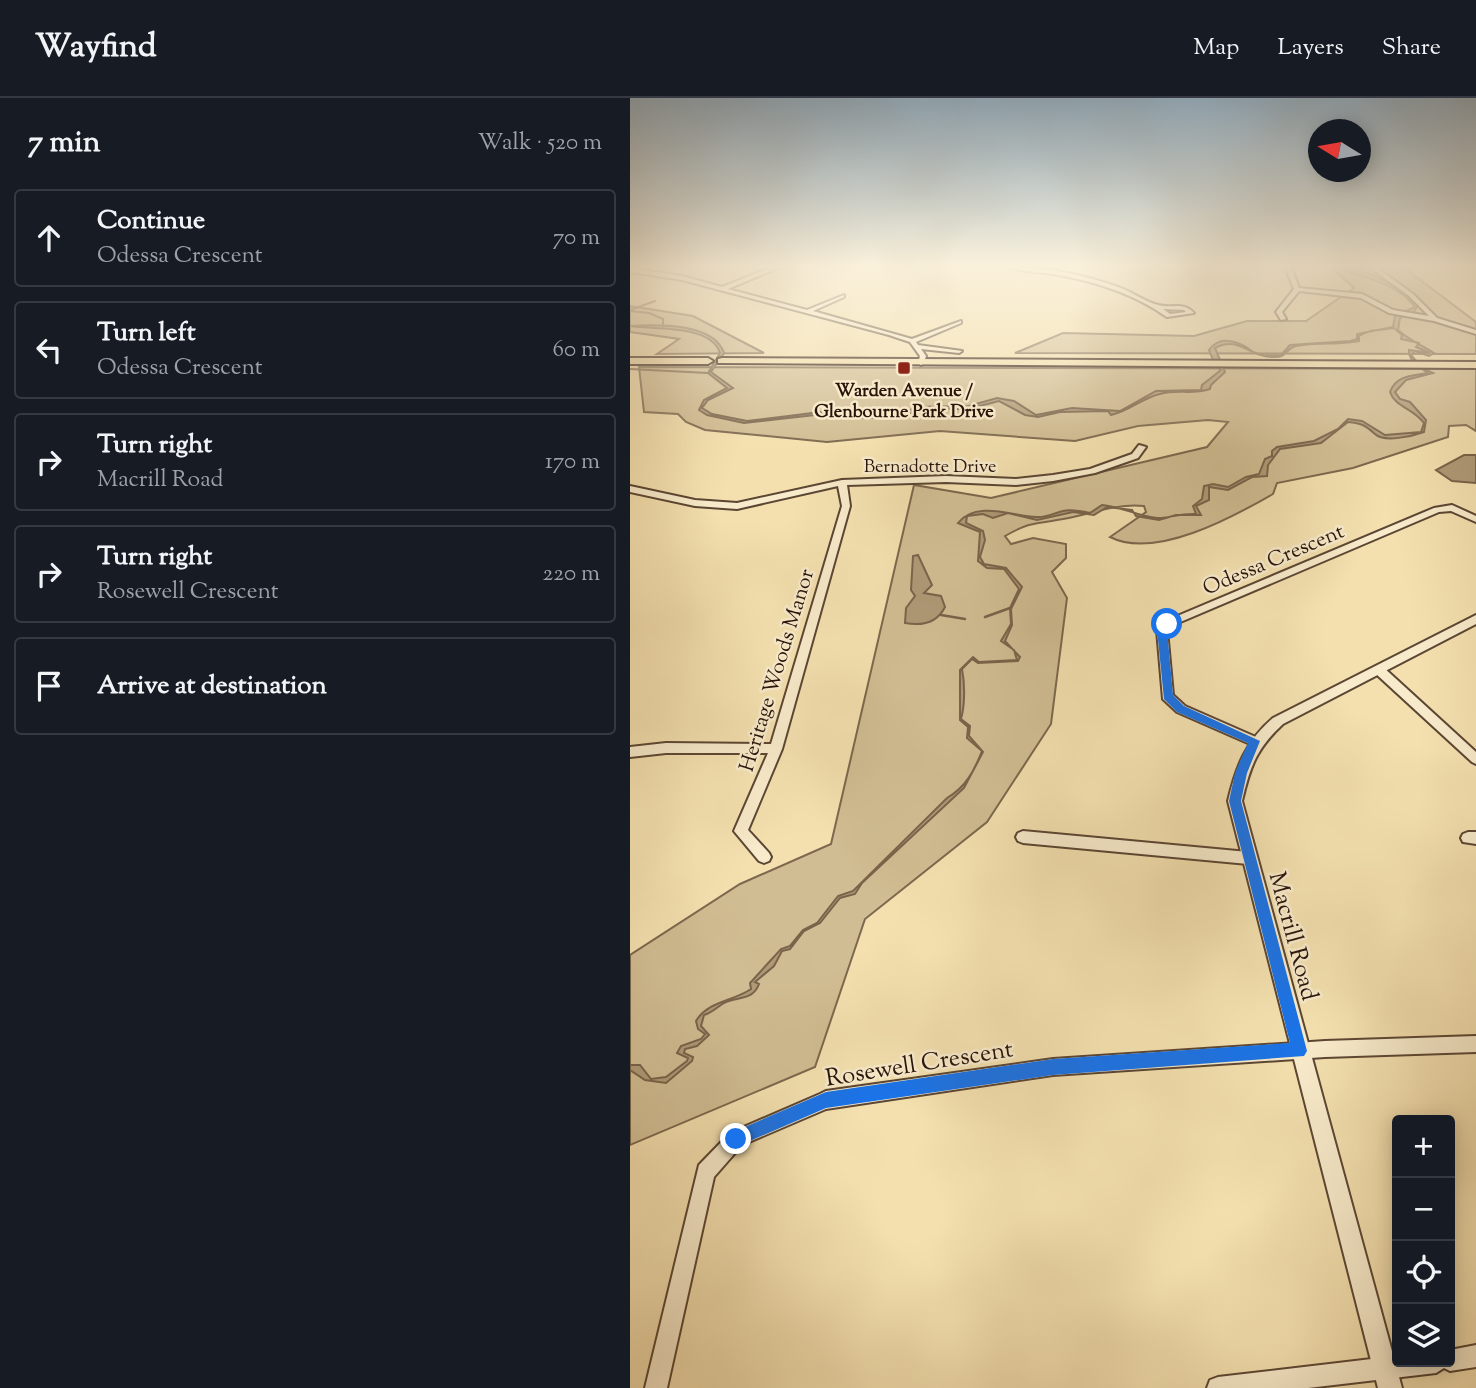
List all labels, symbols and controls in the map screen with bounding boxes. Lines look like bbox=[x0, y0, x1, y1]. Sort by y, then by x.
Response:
text: Wayfind bbox=[35, 24, 157, 72]
text: Map bbox=[1193, 31, 1239, 65]
text: Layers bbox=[1277, 31, 1344, 65]
text: Share bbox=[1382, 31, 1441, 65]
north arrow bbox=[1308, 119, 1371, 182]
text: 7 min bbox=[28, 122, 100, 165]
text: Walk · 520 m bbox=[478, 127, 602, 160]
text: Continue bbox=[97, 203, 205, 240]
icon: ahead bbox=[30, 219, 68, 257]
text: 70 m bbox=[553, 222, 600, 255]
text: Odessa Crescent bbox=[97, 240, 263, 273]
text: Turn left bbox=[97, 315, 196, 352]
icon: left bbox=[30, 331, 68, 369]
text: 60 m bbox=[552, 334, 600, 367]
text: Odessa Crescent bbox=[97, 352, 263, 385]
marker: Warden Avenue / Glenbourne Park Drive bbox=[896, 360, 912, 376]
place label: Warden Avenue / Glenbourne Park Drive bbox=[814, 379, 994, 426]
text: Turn right bbox=[97, 427, 212, 464]
icon: right bbox=[30, 443, 68, 481]
text: 170 m bbox=[545, 446, 600, 479]
street label: Bernadotte Drive bbox=[864, 455, 996, 481]
text: Macrill Road bbox=[97, 464, 223, 497]
street label: Odessa Crescent bbox=[1198, 517, 1349, 604]
text: Turn right bbox=[97, 539, 212, 576]
icon: right bbox=[30, 555, 68, 593]
text: 220 m bbox=[542, 558, 600, 591]
street label: Heritage Woods Manor bbox=[733, 565, 823, 776]
text: Rosewell Crescent bbox=[97, 576, 279, 609]
route start bbox=[1151, 608, 1182, 639]
icon: arrive bbox=[30, 667, 68, 705]
text: Arrive at destination bbox=[97, 668, 327, 705]
street label: Macrill Road bbox=[1259, 868, 1326, 1005]
street label: Rosewell Crescent bbox=[823, 1033, 1016, 1097]
map controls bbox=[1392, 1115, 1455, 1367]
button: + bbox=[1392, 1115, 1455, 1178]
route end bbox=[720, 1123, 751, 1154]
button: − bbox=[1392, 1178, 1455, 1241]
button: locate bbox=[1392, 1241, 1455, 1304]
button: layers bbox=[1392, 1304, 1455, 1367]

